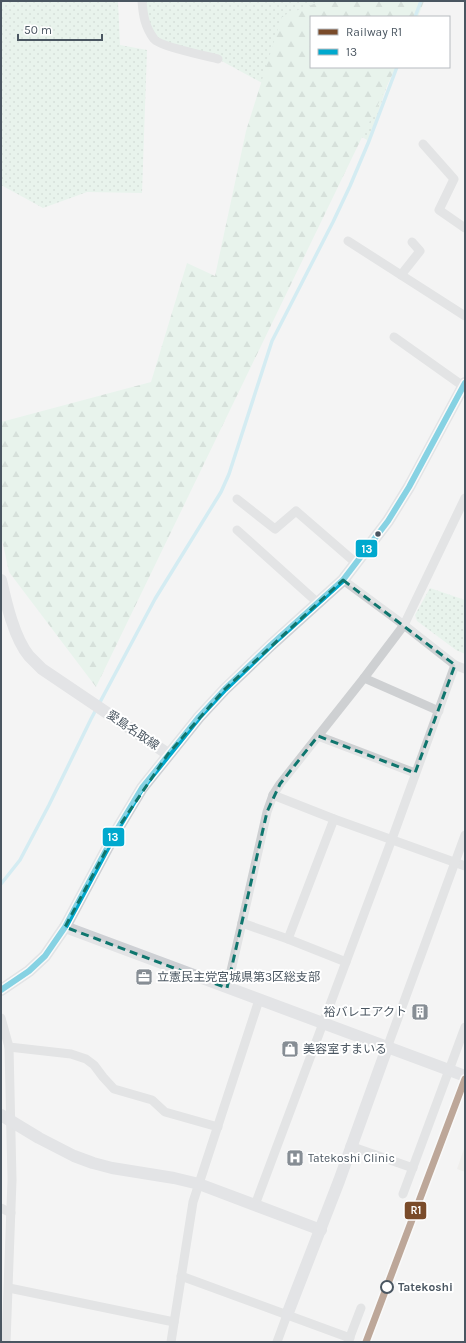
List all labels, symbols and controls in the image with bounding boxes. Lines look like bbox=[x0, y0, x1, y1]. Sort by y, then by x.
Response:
scale bar bbox=[18, 16, 102, 42]
legend bbox=[310, 16, 450, 68]
text: 50 m bbox=[24, 23, 52, 37]
text: Railway R1 bbox=[346, 25, 402, 39]
text: 13 bbox=[346, 45, 357, 59]
unlabelled marker bbox=[373, 529, 383, 539]
line badge: 13 bbox=[355, 539, 378, 558]
text: 13 bbox=[362, 543, 373, 556]
street label: 愛島名取線 bbox=[104, 707, 162, 753]
line badge: 13 bbox=[102, 827, 125, 847]
text: 13 bbox=[108, 831, 119, 844]
office icon: 立憲民主党宮城県第3区総支部 bbox=[134, 967, 154, 987]
place label: 立憲民主党宮城県第3区総支部 bbox=[157, 970, 320, 984]
building icon: 裕バレエアクト bbox=[410, 1002, 430, 1022]
place label: 裕バレエアクト bbox=[324, 1005, 407, 1019]
shop icon: 美容室すまいる bbox=[280, 1039, 300, 1059]
place label: 美容室すまいる bbox=[303, 1042, 387, 1056]
hospital icon: Tatekoshi Clinic bbox=[285, 1148, 305, 1168]
place label: Tatekoshi Clinic bbox=[308, 1151, 395, 1165]
line badge: R1 bbox=[404, 1201, 427, 1220]
text: R1 bbox=[410, 1204, 422, 1217]
marker: Tatekoshi bbox=[380, 1280, 394, 1294]
place label: Tatekoshi bbox=[398, 1280, 453, 1294]

